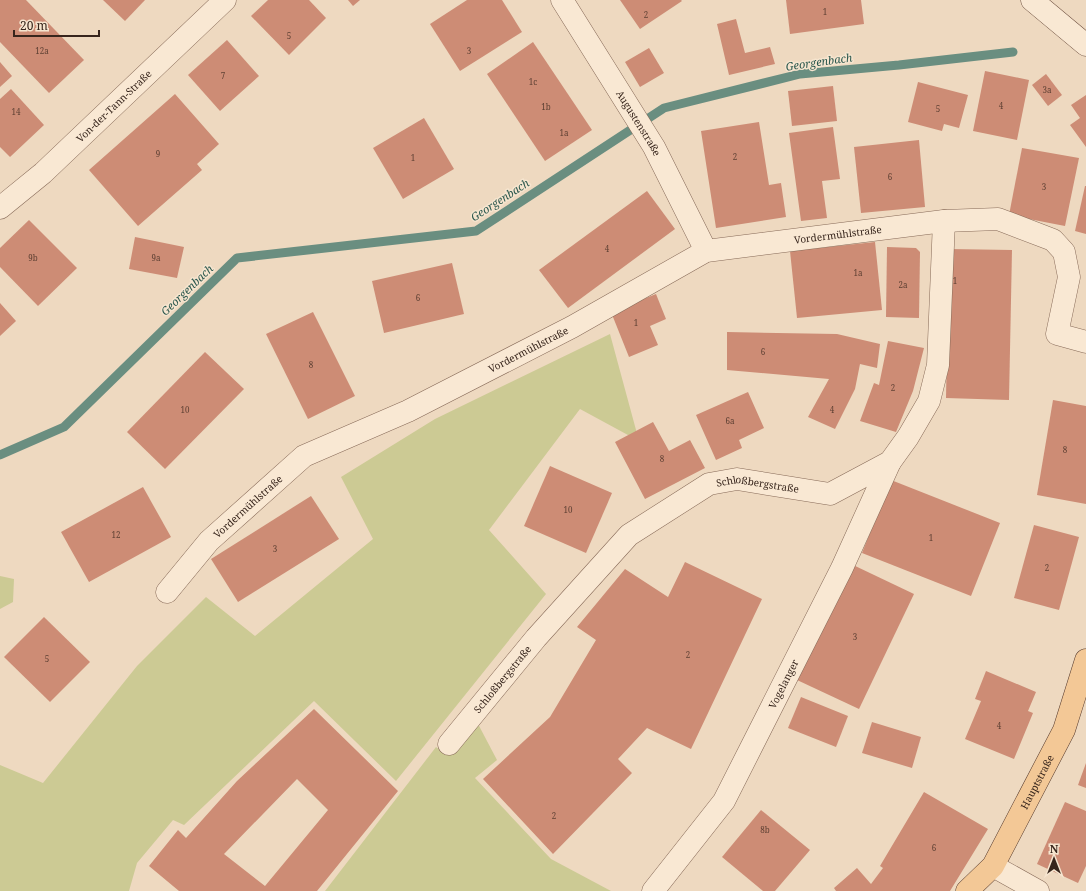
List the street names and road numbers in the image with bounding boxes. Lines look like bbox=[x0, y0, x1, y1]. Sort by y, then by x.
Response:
street label: Von-der-Tann-Straße bbox=[73, 67, 155, 145]
street label: Augustenstraße bbox=[613, 87, 664, 158]
street label: Vordermühlstraße bbox=[793, 222, 882, 247]
street label: Vordermühlstraße bbox=[486, 323, 571, 376]
street label: Vordermühlstraße bbox=[210, 472, 285, 541]
street label: Schloßbergstraße bbox=[715, 472, 800, 496]
street label: Schloßbergstraße bbox=[470, 642, 534, 716]
street label: Vogelanger bbox=[765, 657, 802, 711]
street label: Hauptstraße bbox=[1017, 752, 1057, 812]

